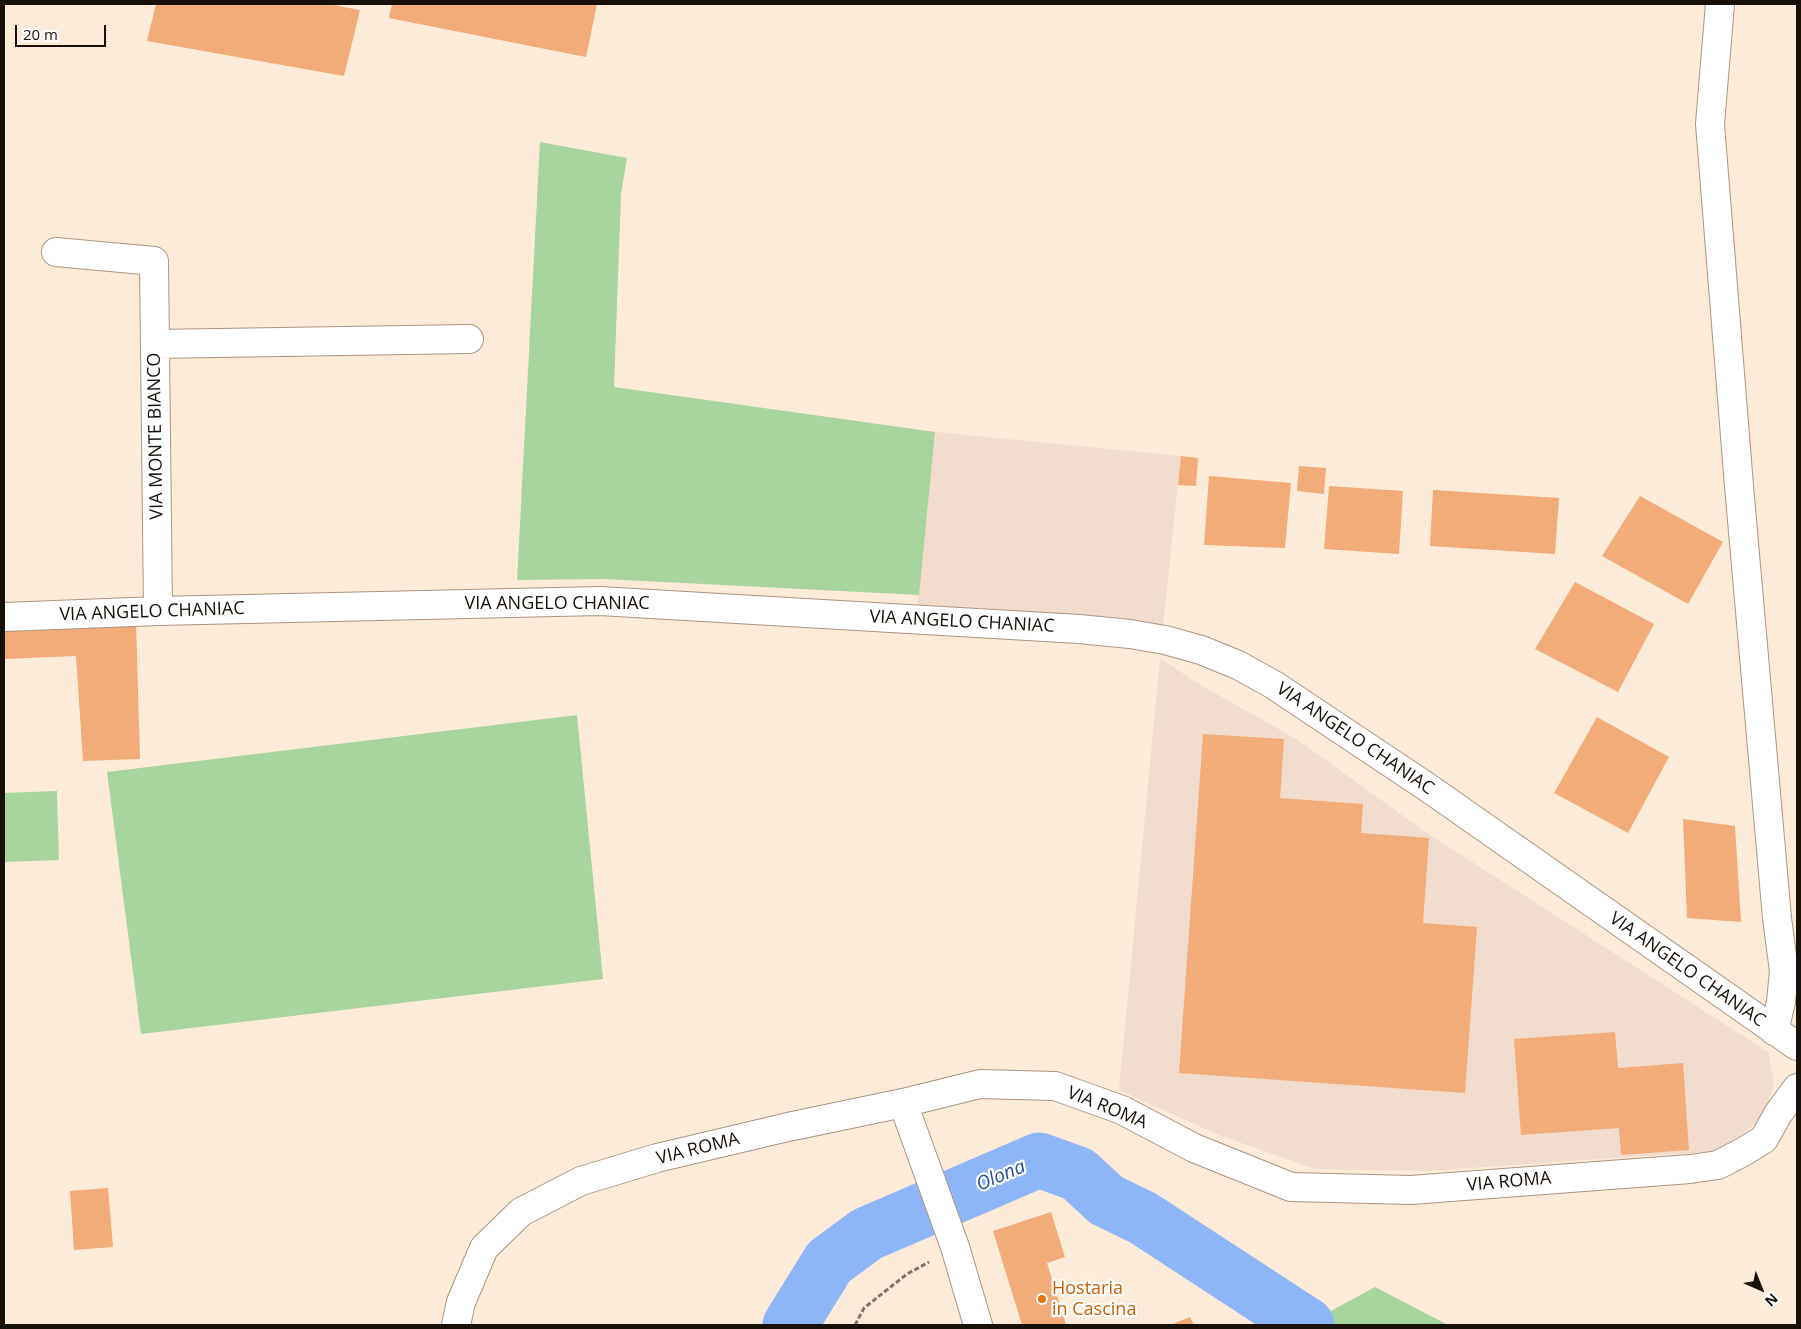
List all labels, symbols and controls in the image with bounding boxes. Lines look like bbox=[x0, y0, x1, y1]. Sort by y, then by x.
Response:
scale bar bbox=[18, 15, 109, 47]
text: 20 m bbox=[23, 24, 58, 44]
street label: VIA MONTE BIANCO bbox=[144, 352, 168, 520]
street label: VIA ANGELO CHANIAC bbox=[464, 593, 650, 615]
street label: VIA ANGELO CHANIAC bbox=[59, 598, 245, 626]
street label: VIA ANGELO CHANIAC bbox=[869, 606, 1055, 638]
street label: VIA ANGELO CHANIAC bbox=[1272, 678, 1438, 800]
street label: VIA ANGELO CHANIAC bbox=[1605, 908, 1769, 1032]
street label: VIA ROMA bbox=[1064, 1082, 1150, 1134]
street label: VIA ROMA bbox=[654, 1128, 742, 1170]
water label: Olona bbox=[973, 1156, 1029, 1196]
street label: VIA ROMA bbox=[1466, 1168, 1552, 1196]
north arrow bbox=[1736, 1264, 1786, 1314]
place label: Hostaria in Cascina bbox=[1052, 1278, 1136, 1320]
text: N bbox=[1761, 1289, 1782, 1311]
marker: Hostaria in Cascina bbox=[1036, 1293, 1048, 1305]

